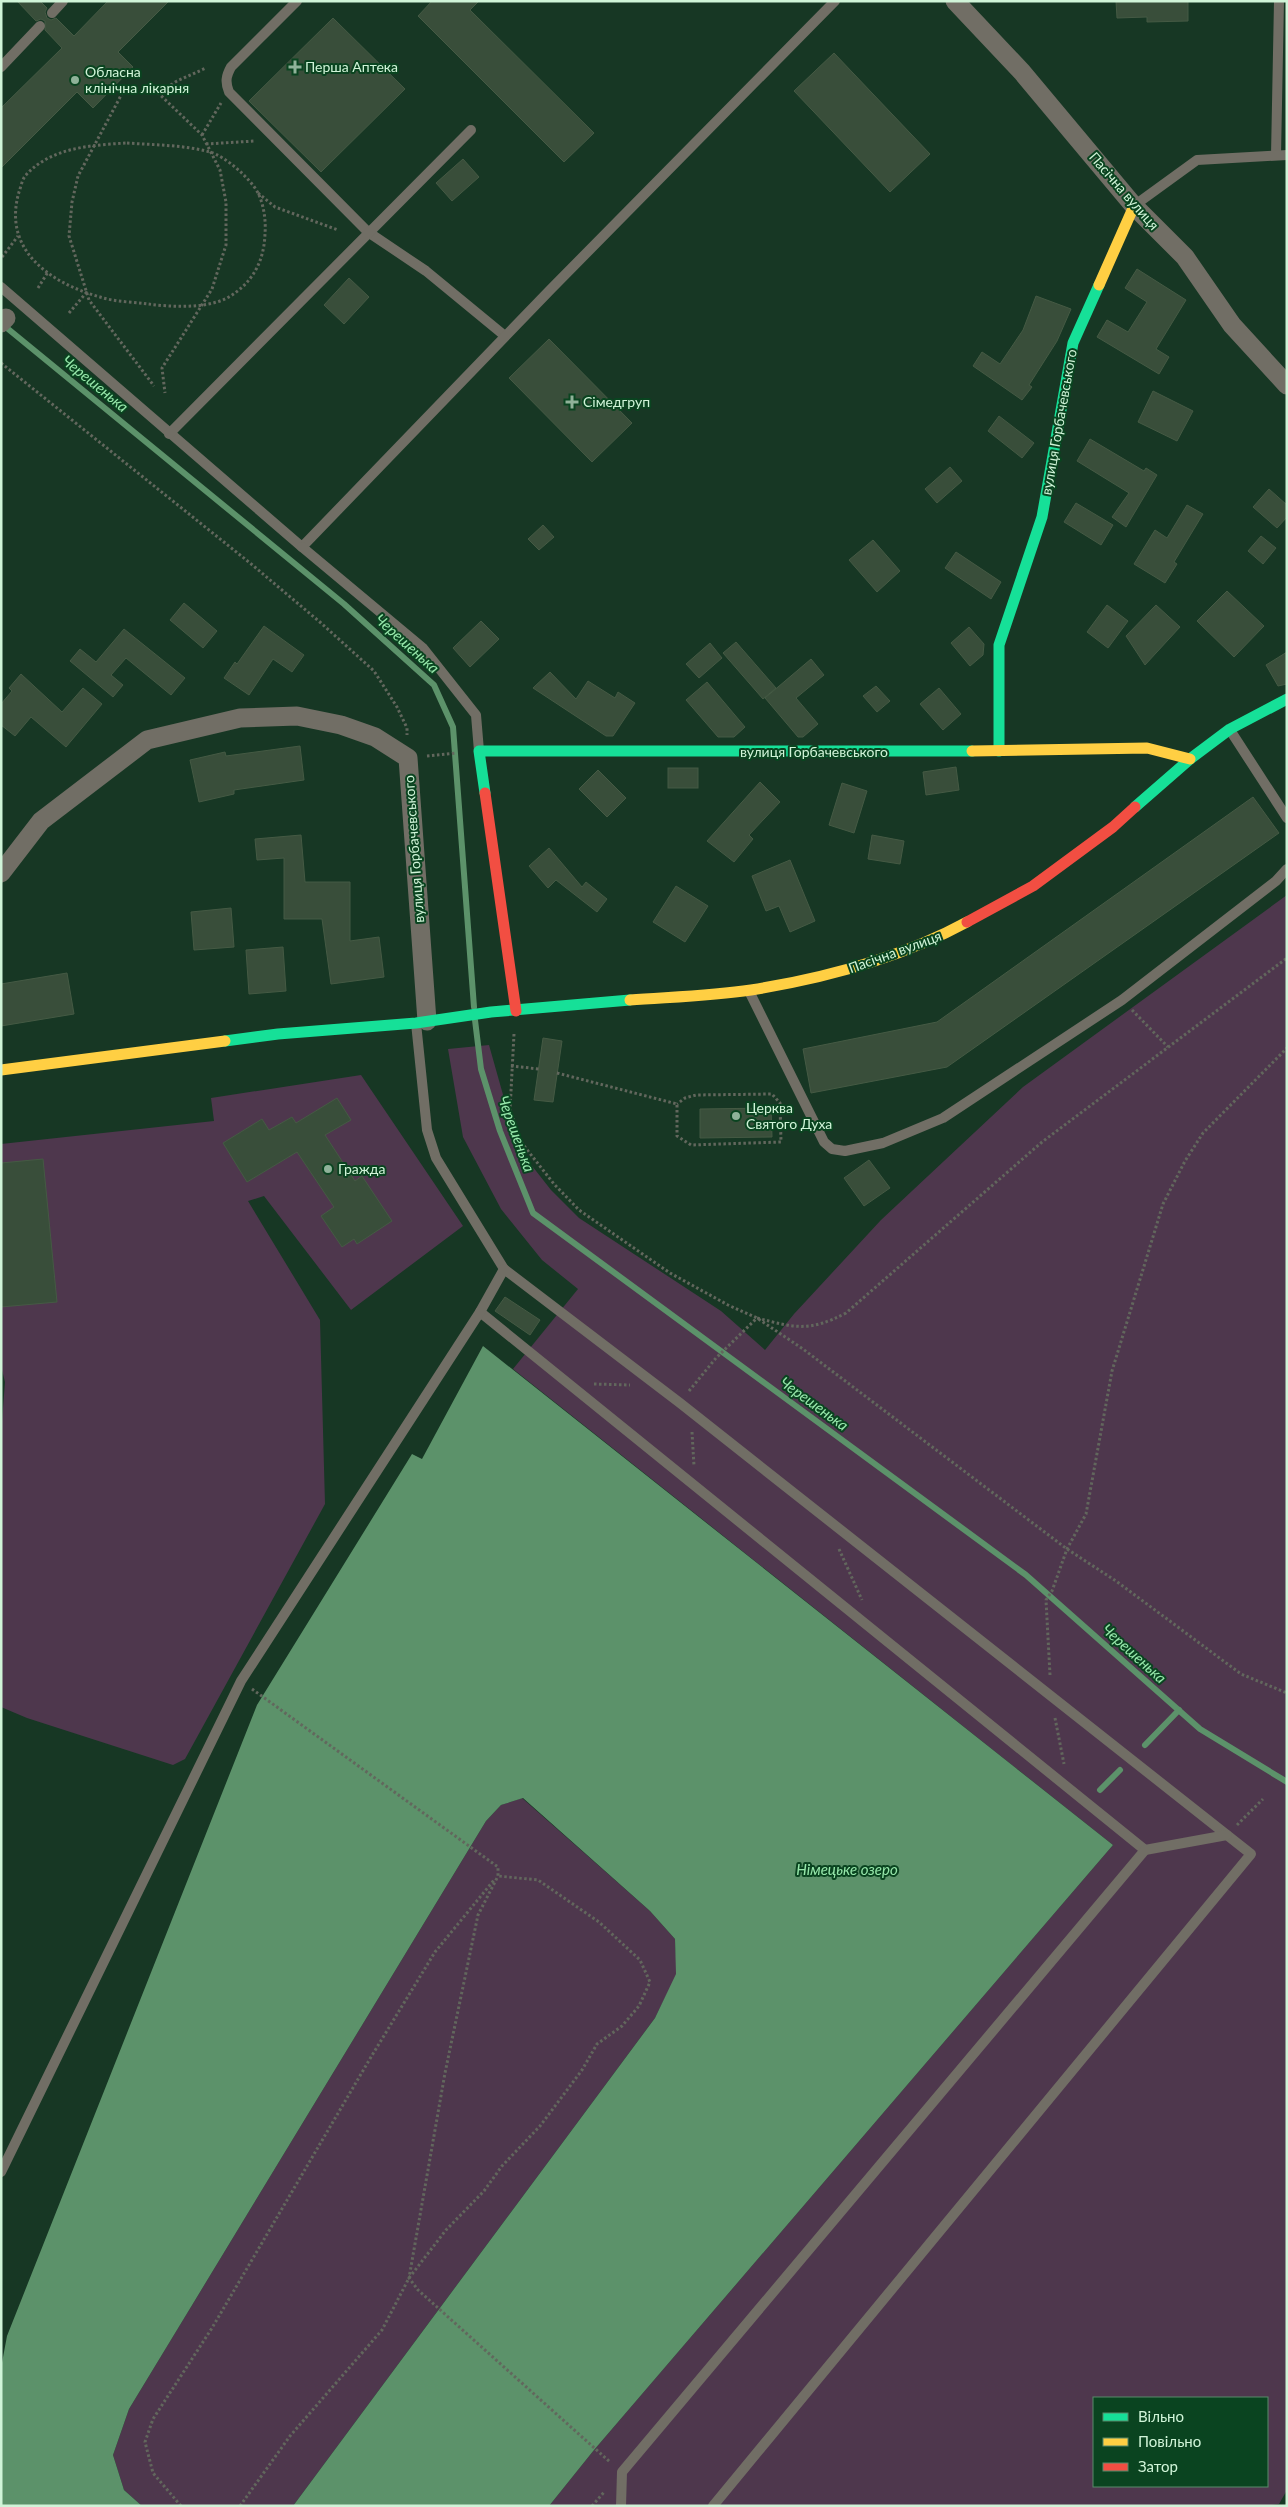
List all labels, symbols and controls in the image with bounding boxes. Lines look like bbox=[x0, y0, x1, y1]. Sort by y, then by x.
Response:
place label: Перша Аптека bbox=[305, 58, 398, 75]
marker: Перша Аптека bbox=[289, 61, 301, 73]
place label: Обласна клінічна лікарня bbox=[85, 63, 189, 96]
marker: Обласна клінічна лікарня bbox=[69, 74, 81, 86]
street label: Пасічна вулиця bbox=[1086, 148, 1163, 233]
street label: вулиця Горбачевського bbox=[1037, 348, 1080, 496]
water label: Черешенька bbox=[59, 351, 133, 416]
place label: Сімедгруп bbox=[583, 393, 650, 410]
marker: Сімедгруп bbox=[565, 395, 579, 409]
water label: Черешенька bbox=[372, 610, 444, 677]
street label: вулиця Горбачевського bbox=[740, 743, 888, 760]
street label: вулиця Горбачевського bbox=[400, 775, 427, 923]
street label: Пасічна вулиця bbox=[846, 927, 944, 976]
water label: Черешенька bbox=[495, 1093, 539, 1174]
place label: Церква Святого Духа bbox=[746, 1099, 832, 1132]
marker: Церква Святого Духа bbox=[730, 1110, 742, 1122]
place label: Гражда bbox=[338, 1160, 385, 1177]
marker: Гражда bbox=[322, 1163, 334, 1175]
water label: Черешенька bbox=[777, 1372, 852, 1434]
water label: Черешенька bbox=[1099, 1620, 1171, 1687]
water label: Німецьке озеро bbox=[796, 1860, 898, 1878]
legend bbox=[1093, 2397, 1268, 2487]
text: Вільно bbox=[1138, 2407, 1184, 2425]
text: Повільно bbox=[1138, 2432, 1201, 2450]
text: Затор bbox=[1138, 2457, 1178, 2475]

